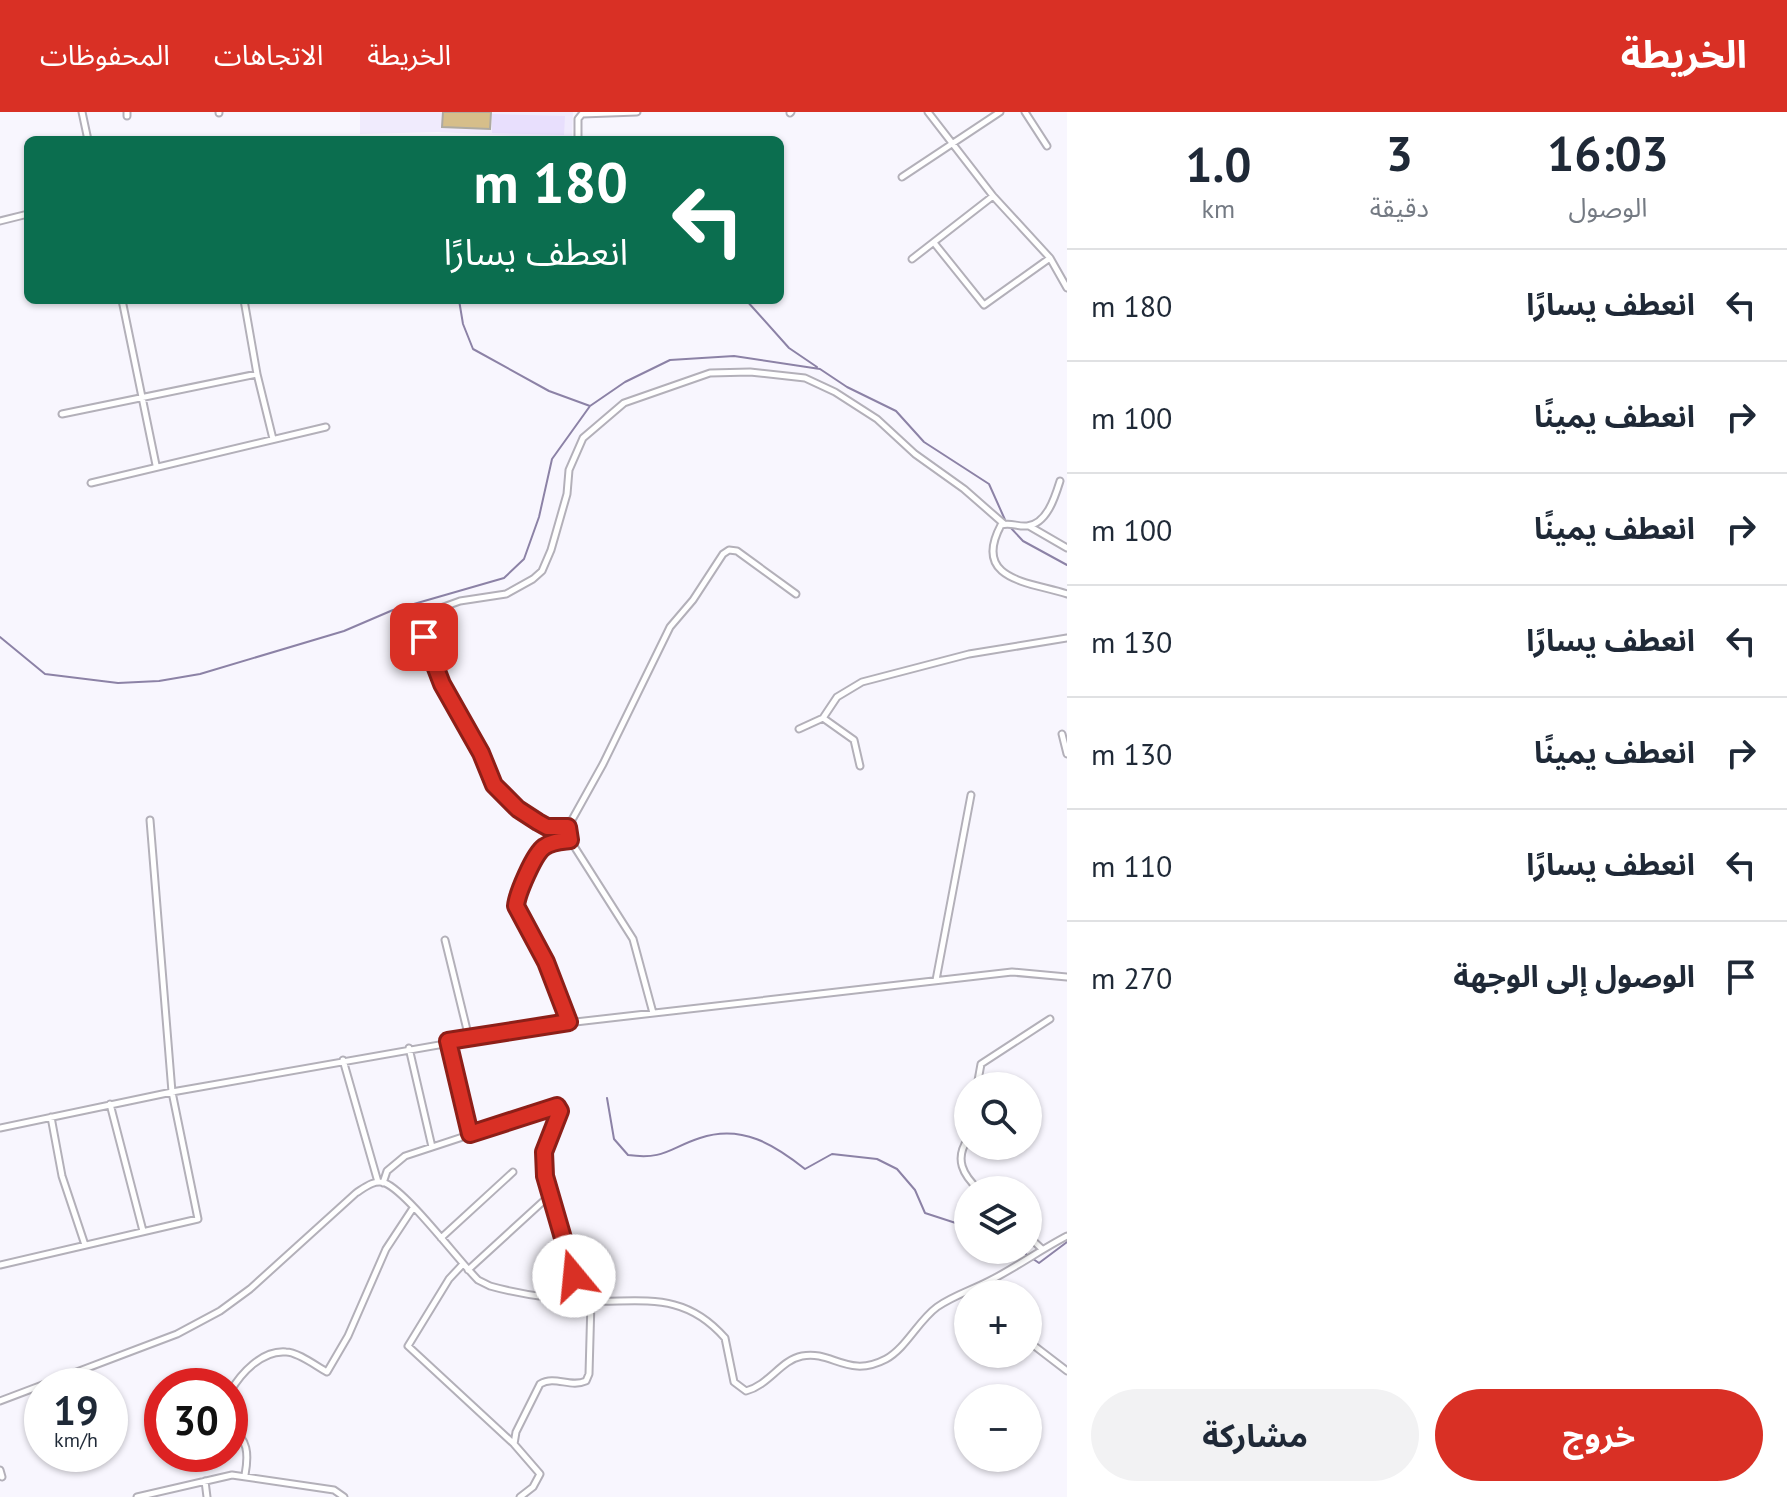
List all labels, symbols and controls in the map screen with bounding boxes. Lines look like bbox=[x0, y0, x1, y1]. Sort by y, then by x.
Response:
text: الخريطة bbox=[1621, 29, 1747, 78]
text: المحفوظات bbox=[40, 36, 170, 73]
text: الاتجاهات bbox=[214, 36, 323, 73]
text: الخريطة bbox=[367, 36, 451, 73]
text: 3 bbox=[1386, 122, 1413, 184]
text: 16:03 bbox=[1547, 122, 1669, 184]
text: 1.0 bbox=[1185, 133, 1251, 195]
text: 180 m bbox=[473, 146, 628, 218]
icon: left bbox=[656, 168, 760, 272]
text: دقيقة bbox=[1370, 191, 1429, 224]
text: الوصول bbox=[1568, 191, 1647, 224]
text: km bbox=[1202, 192, 1235, 225]
text: انعطف يسارًا bbox=[444, 228, 628, 275]
icon: left bbox=[1719, 283, 1763, 327]
text: انعطف يسارًا bbox=[1526, 284, 1695, 323]
text: 180 m bbox=[1091, 286, 1172, 325]
icon: right bbox=[1719, 395, 1763, 439]
text: انعطف يمينًا bbox=[1534, 396, 1695, 435]
text: 100 m bbox=[1091, 398, 1172, 437]
icon: right bbox=[1719, 507, 1763, 551]
text: انعطف يمينًا bbox=[1534, 508, 1695, 547]
text: 100 m bbox=[1091, 510, 1172, 549]
pin bbox=[390, 603, 458, 671]
icon: arrive bbox=[402, 615, 446, 659]
icon: left bbox=[1719, 619, 1763, 663]
text: انعطف يسارًا bbox=[1526, 620, 1695, 659]
text: 130 m bbox=[1091, 622, 1172, 661]
icon: right bbox=[1719, 731, 1763, 775]
text: انعطف يمينًا bbox=[1534, 732, 1695, 771]
text: 130 m bbox=[1091, 734, 1172, 773]
icon: left bbox=[1719, 843, 1763, 887]
text: انعطف يسارًا bbox=[1526, 844, 1695, 883]
text: 110 m bbox=[1091, 846, 1172, 885]
icon: arrive bbox=[1719, 955, 1763, 999]
text: الوصول إلى الوجهة bbox=[1453, 956, 1695, 995]
text: 270 m bbox=[1091, 958, 1172, 997]
map controls bbox=[954, 1072, 1042, 1472]
button: search bbox=[954, 1072, 1042, 1160]
button: layers bbox=[954, 1176, 1042, 1264]
position arrow bbox=[532, 1234, 616, 1318]
button: + bbox=[954, 1280, 1042, 1368]
speed limit sign: 30 bbox=[144, 1368, 248, 1472]
text: 19 bbox=[53, 1384, 99, 1436]
button: − bbox=[954, 1384, 1042, 1472]
button: مشاركة bbox=[1091, 1389, 1419, 1481]
button: خروج bbox=[1435, 1389, 1763, 1481]
text: km/h bbox=[54, 1427, 98, 1453]

